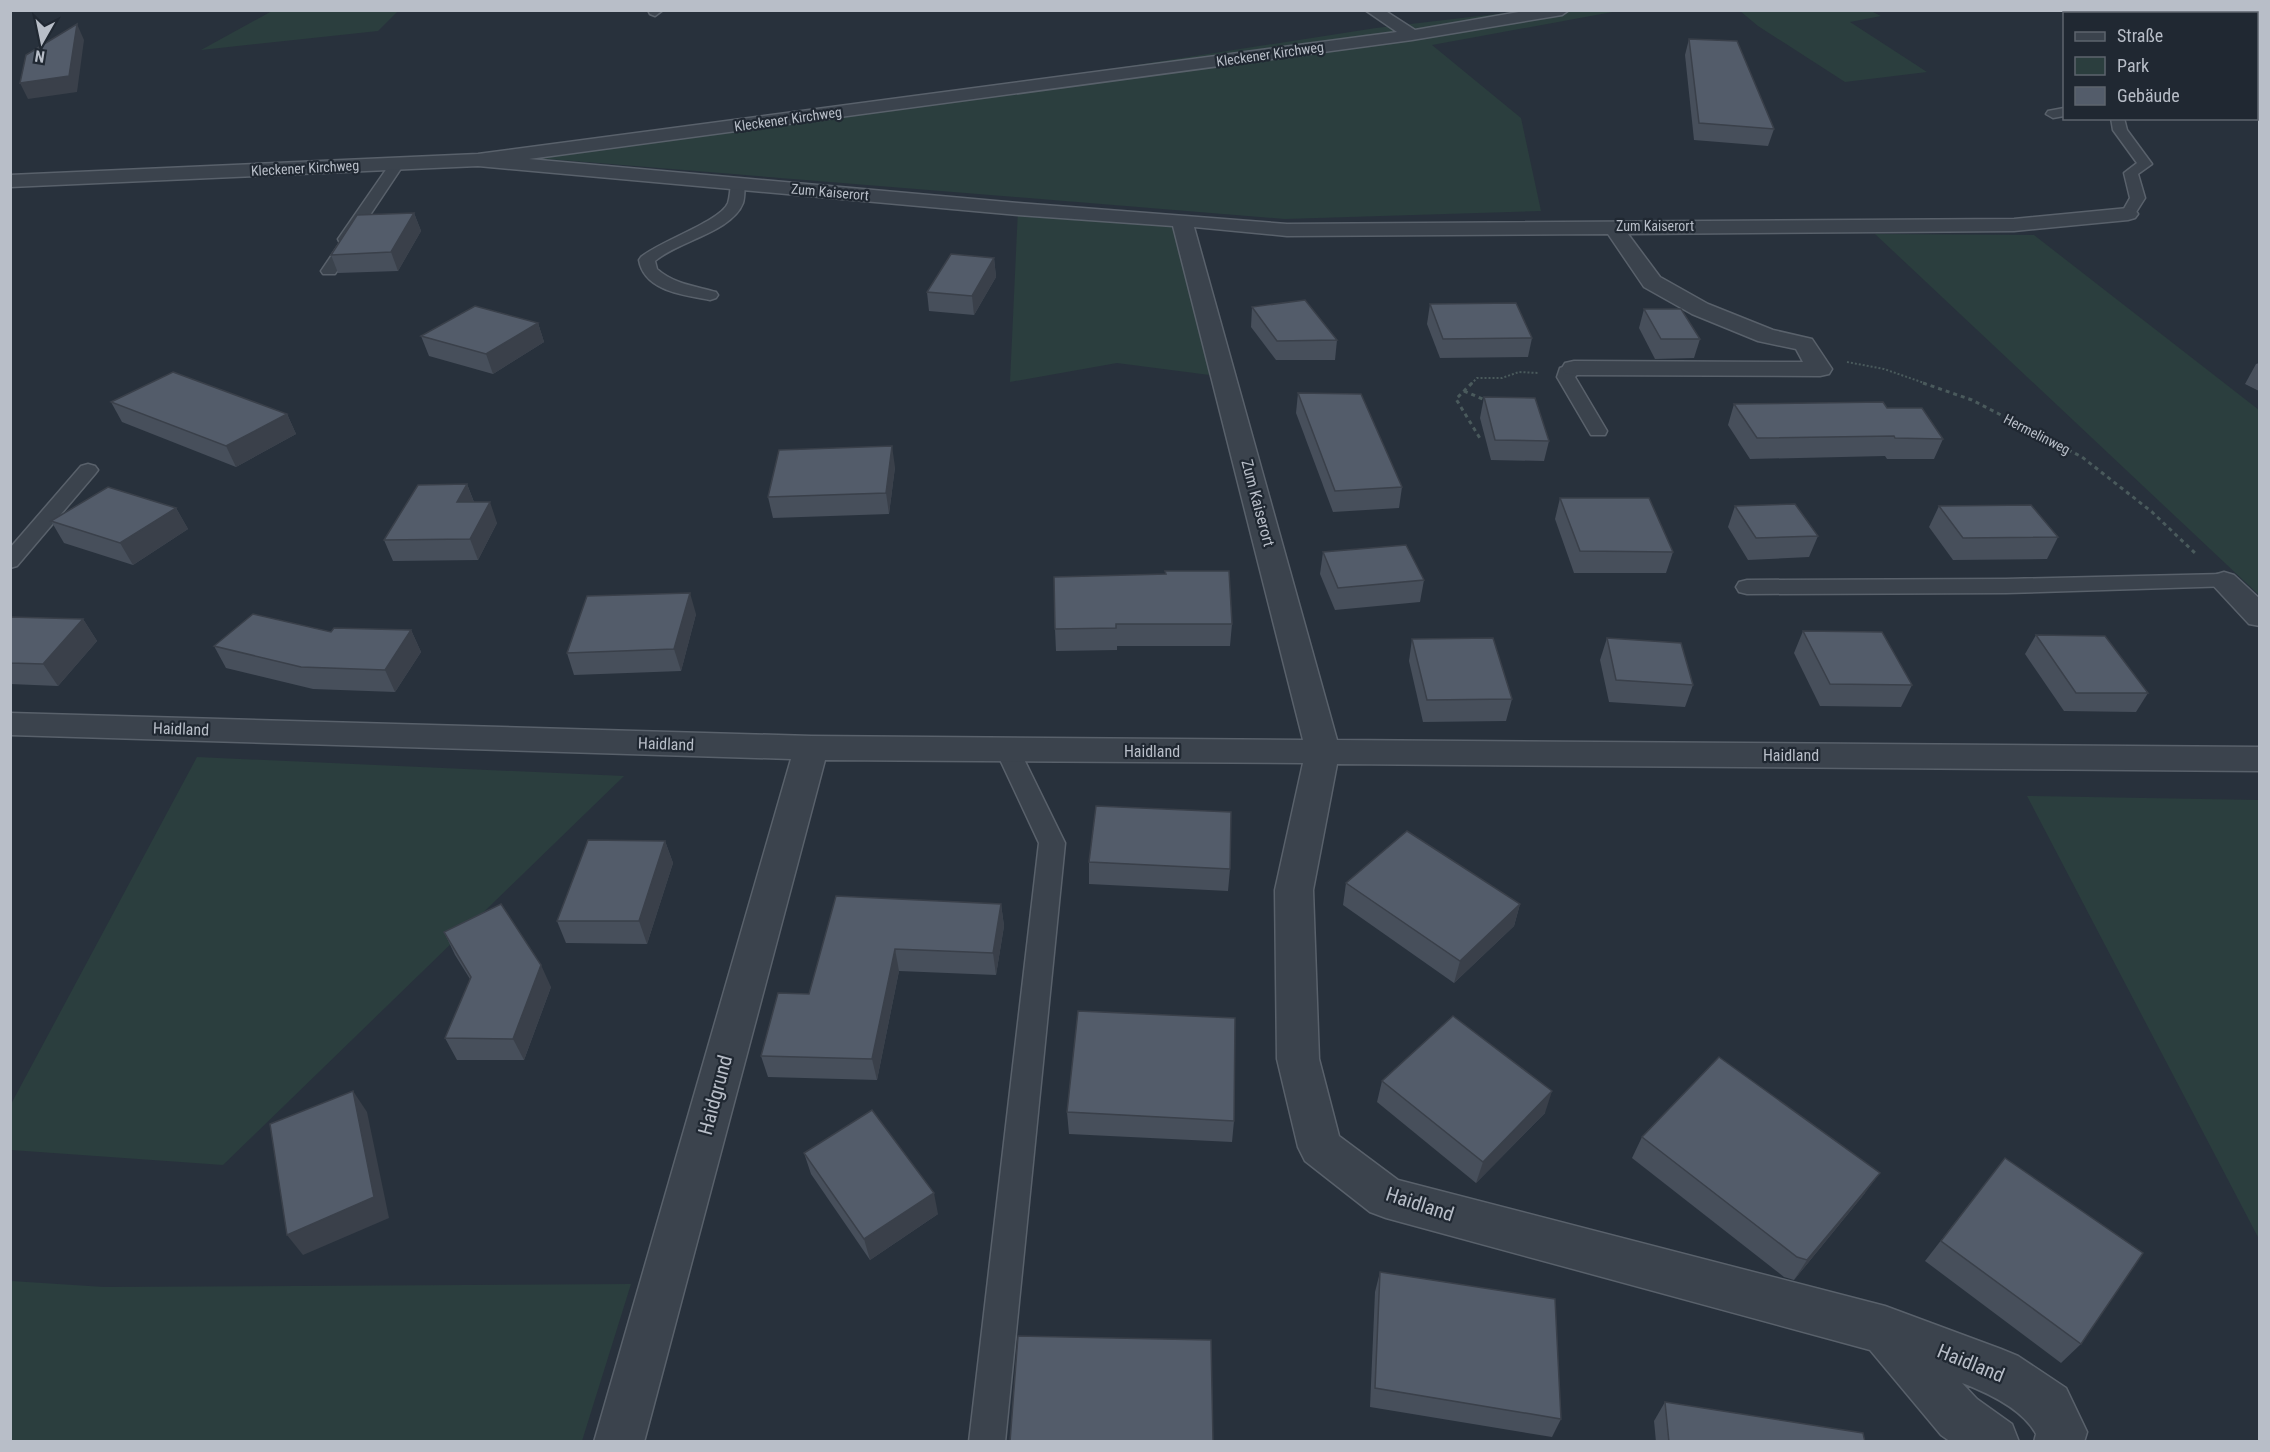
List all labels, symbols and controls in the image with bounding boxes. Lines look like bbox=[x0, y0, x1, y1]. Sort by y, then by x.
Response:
north arrow bbox=[12, 12, 72, 72]
legend bbox=[2063, 12, 2258, 120]
text: Straße bbox=[2117, 25, 2163, 46]
street label: Kleckener Kirchweg bbox=[1215, 39, 1325, 69]
text: N bbox=[33, 46, 46, 66]
text: Park bbox=[2117, 55, 2149, 76]
text: Gebäude bbox=[2117, 85, 2180, 106]
street label: Kleckener Kirchweg bbox=[733, 104, 843, 134]
street label: Kleckener Kirchweg bbox=[251, 157, 359, 179]
street label: Zum Kaiserort bbox=[790, 181, 870, 203]
street label: Zum Kaiserort bbox=[1616, 218, 1694, 234]
street label: Hermelinweg bbox=[2001, 410, 2073, 458]
street label: Zum Kaiserort bbox=[1237, 457, 1279, 549]
street label: Haidland bbox=[153, 719, 209, 739]
street label: Haidland bbox=[638, 734, 694, 754]
street label: Haidland bbox=[1124, 742, 1180, 761]
street label: Haidland bbox=[1763, 746, 1819, 765]
street label: Haidgrund bbox=[693, 1052, 737, 1138]
street label: Haidland bbox=[1383, 1182, 1457, 1226]
street label: Haidland bbox=[1934, 1339, 2008, 1387]

